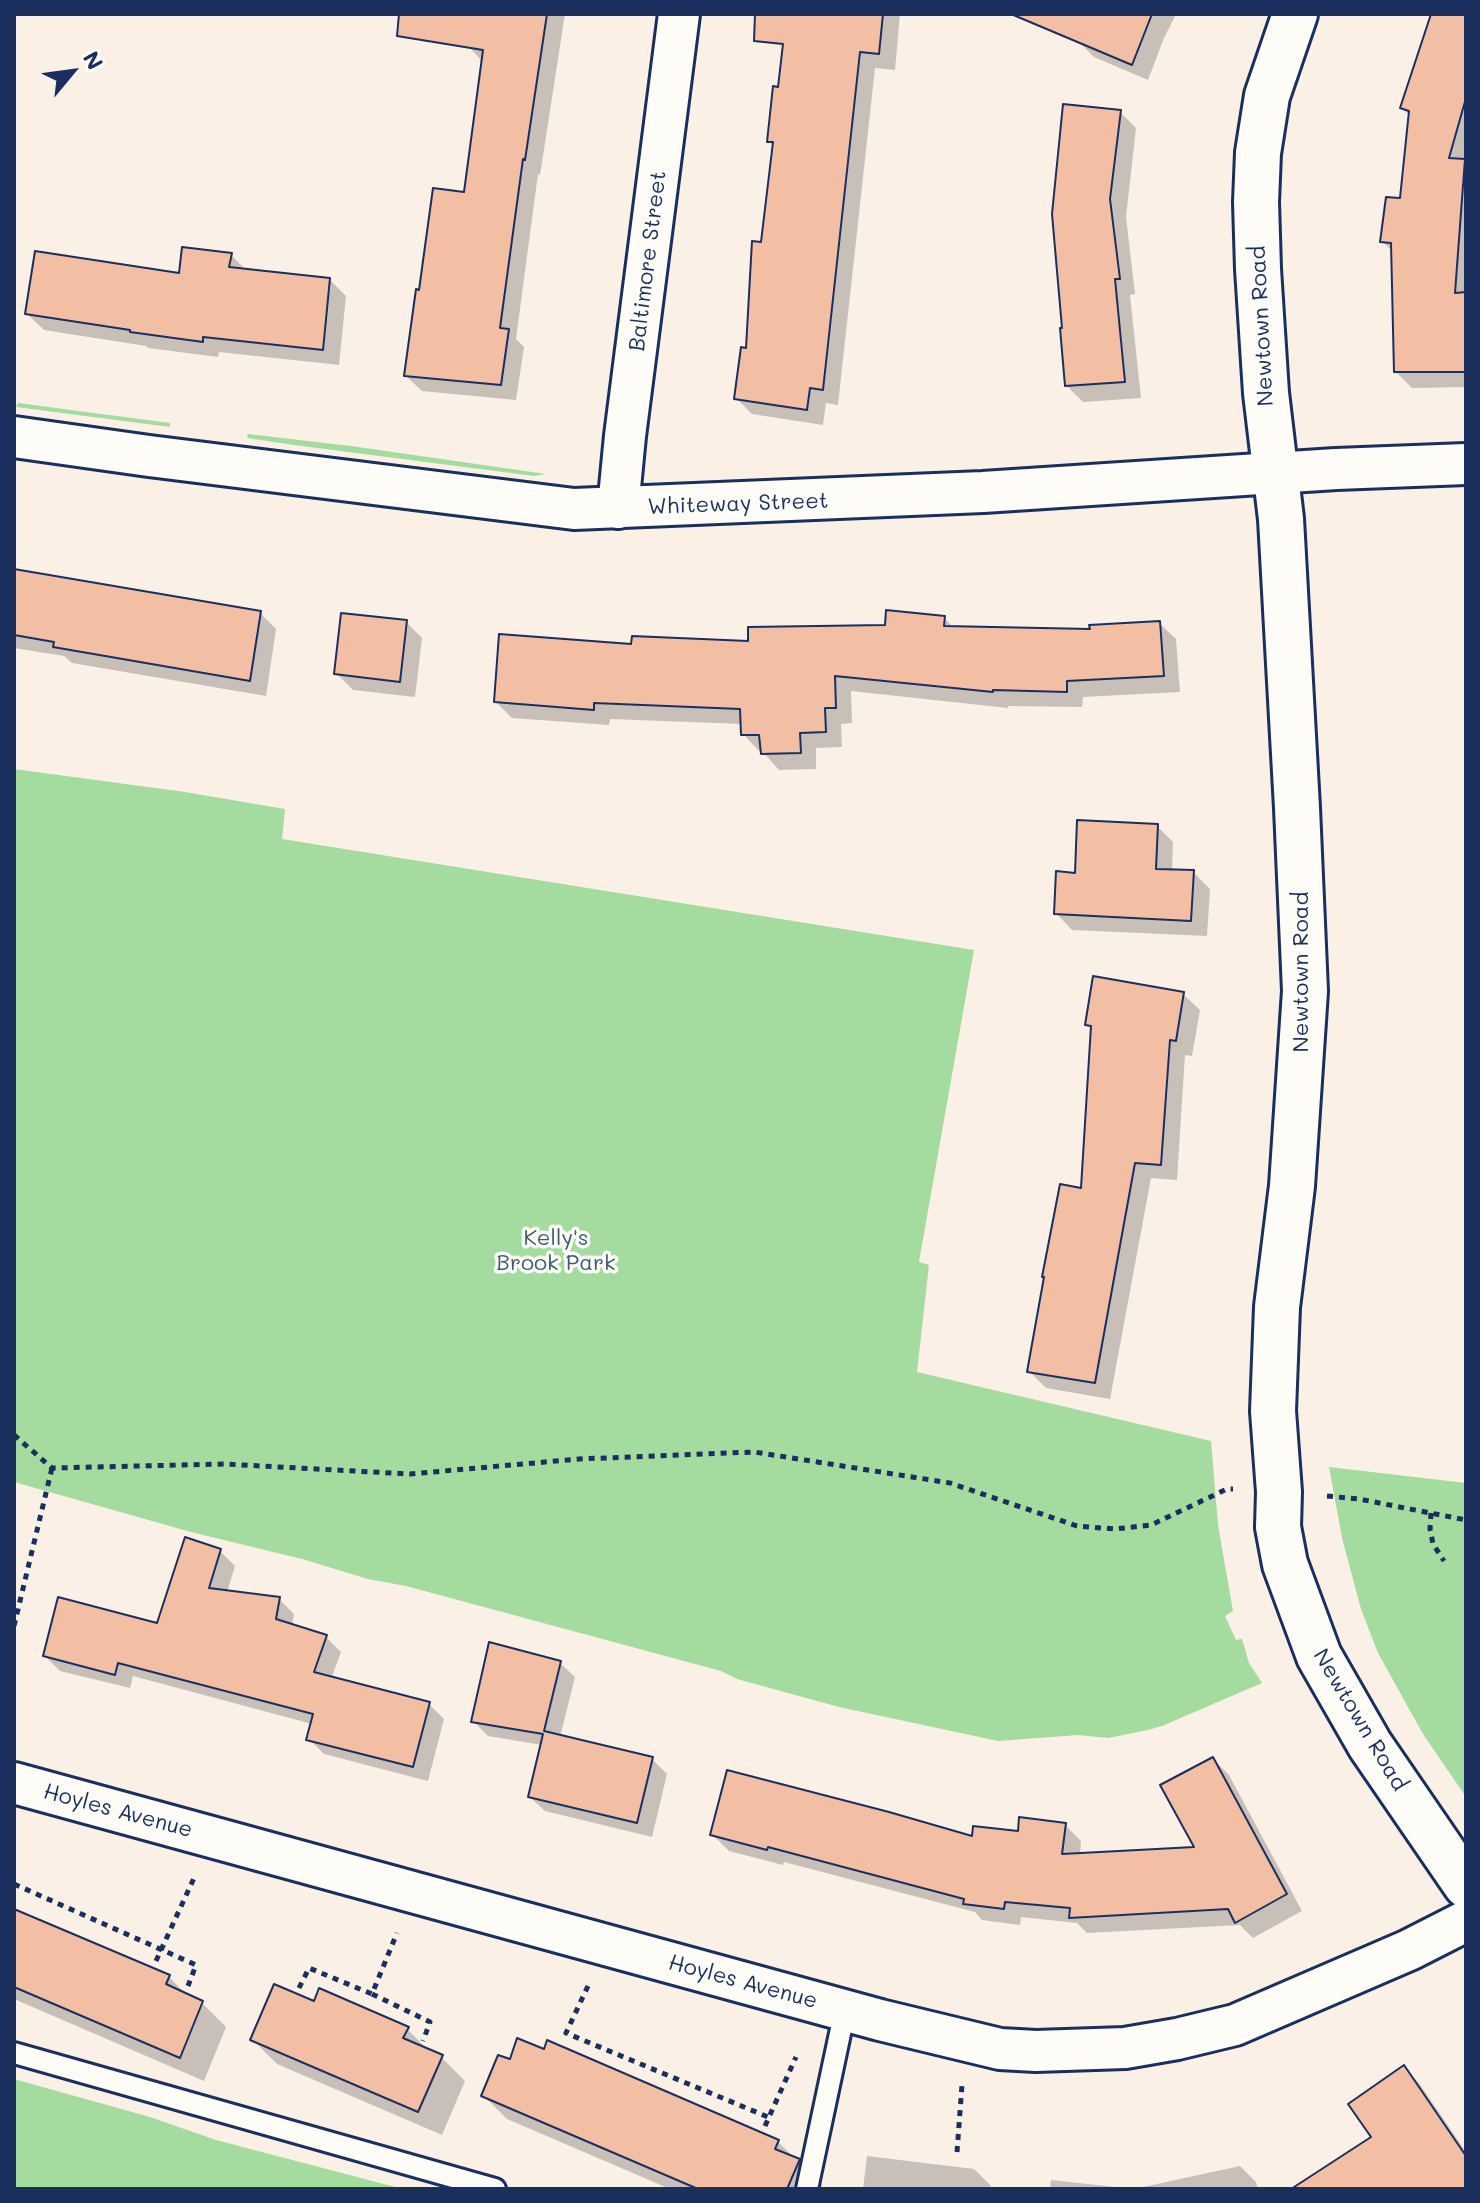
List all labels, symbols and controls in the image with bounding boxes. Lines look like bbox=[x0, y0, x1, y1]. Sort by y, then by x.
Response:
north arrow bbox=[32, 32, 112, 112]
text: N bbox=[77, 46, 110, 74]
street label: Baltimore Street bbox=[624, 169, 672, 353]
street label: Newtown Road bbox=[1245, 245, 1279, 407]
street label: Whiteway Street bbox=[647, 488, 829, 520]
street label: Newtown Road bbox=[1288, 892, 1314, 1052]
park label: Kelly's Brook Park bbox=[496, 1225, 616, 1276]
street label: Newtown Road bbox=[1307, 1644, 1413, 1796]
street label: Hoyles Avenue bbox=[41, 1778, 195, 1844]
street label: Hoyles Avenue bbox=[666, 1949, 820, 2015]

